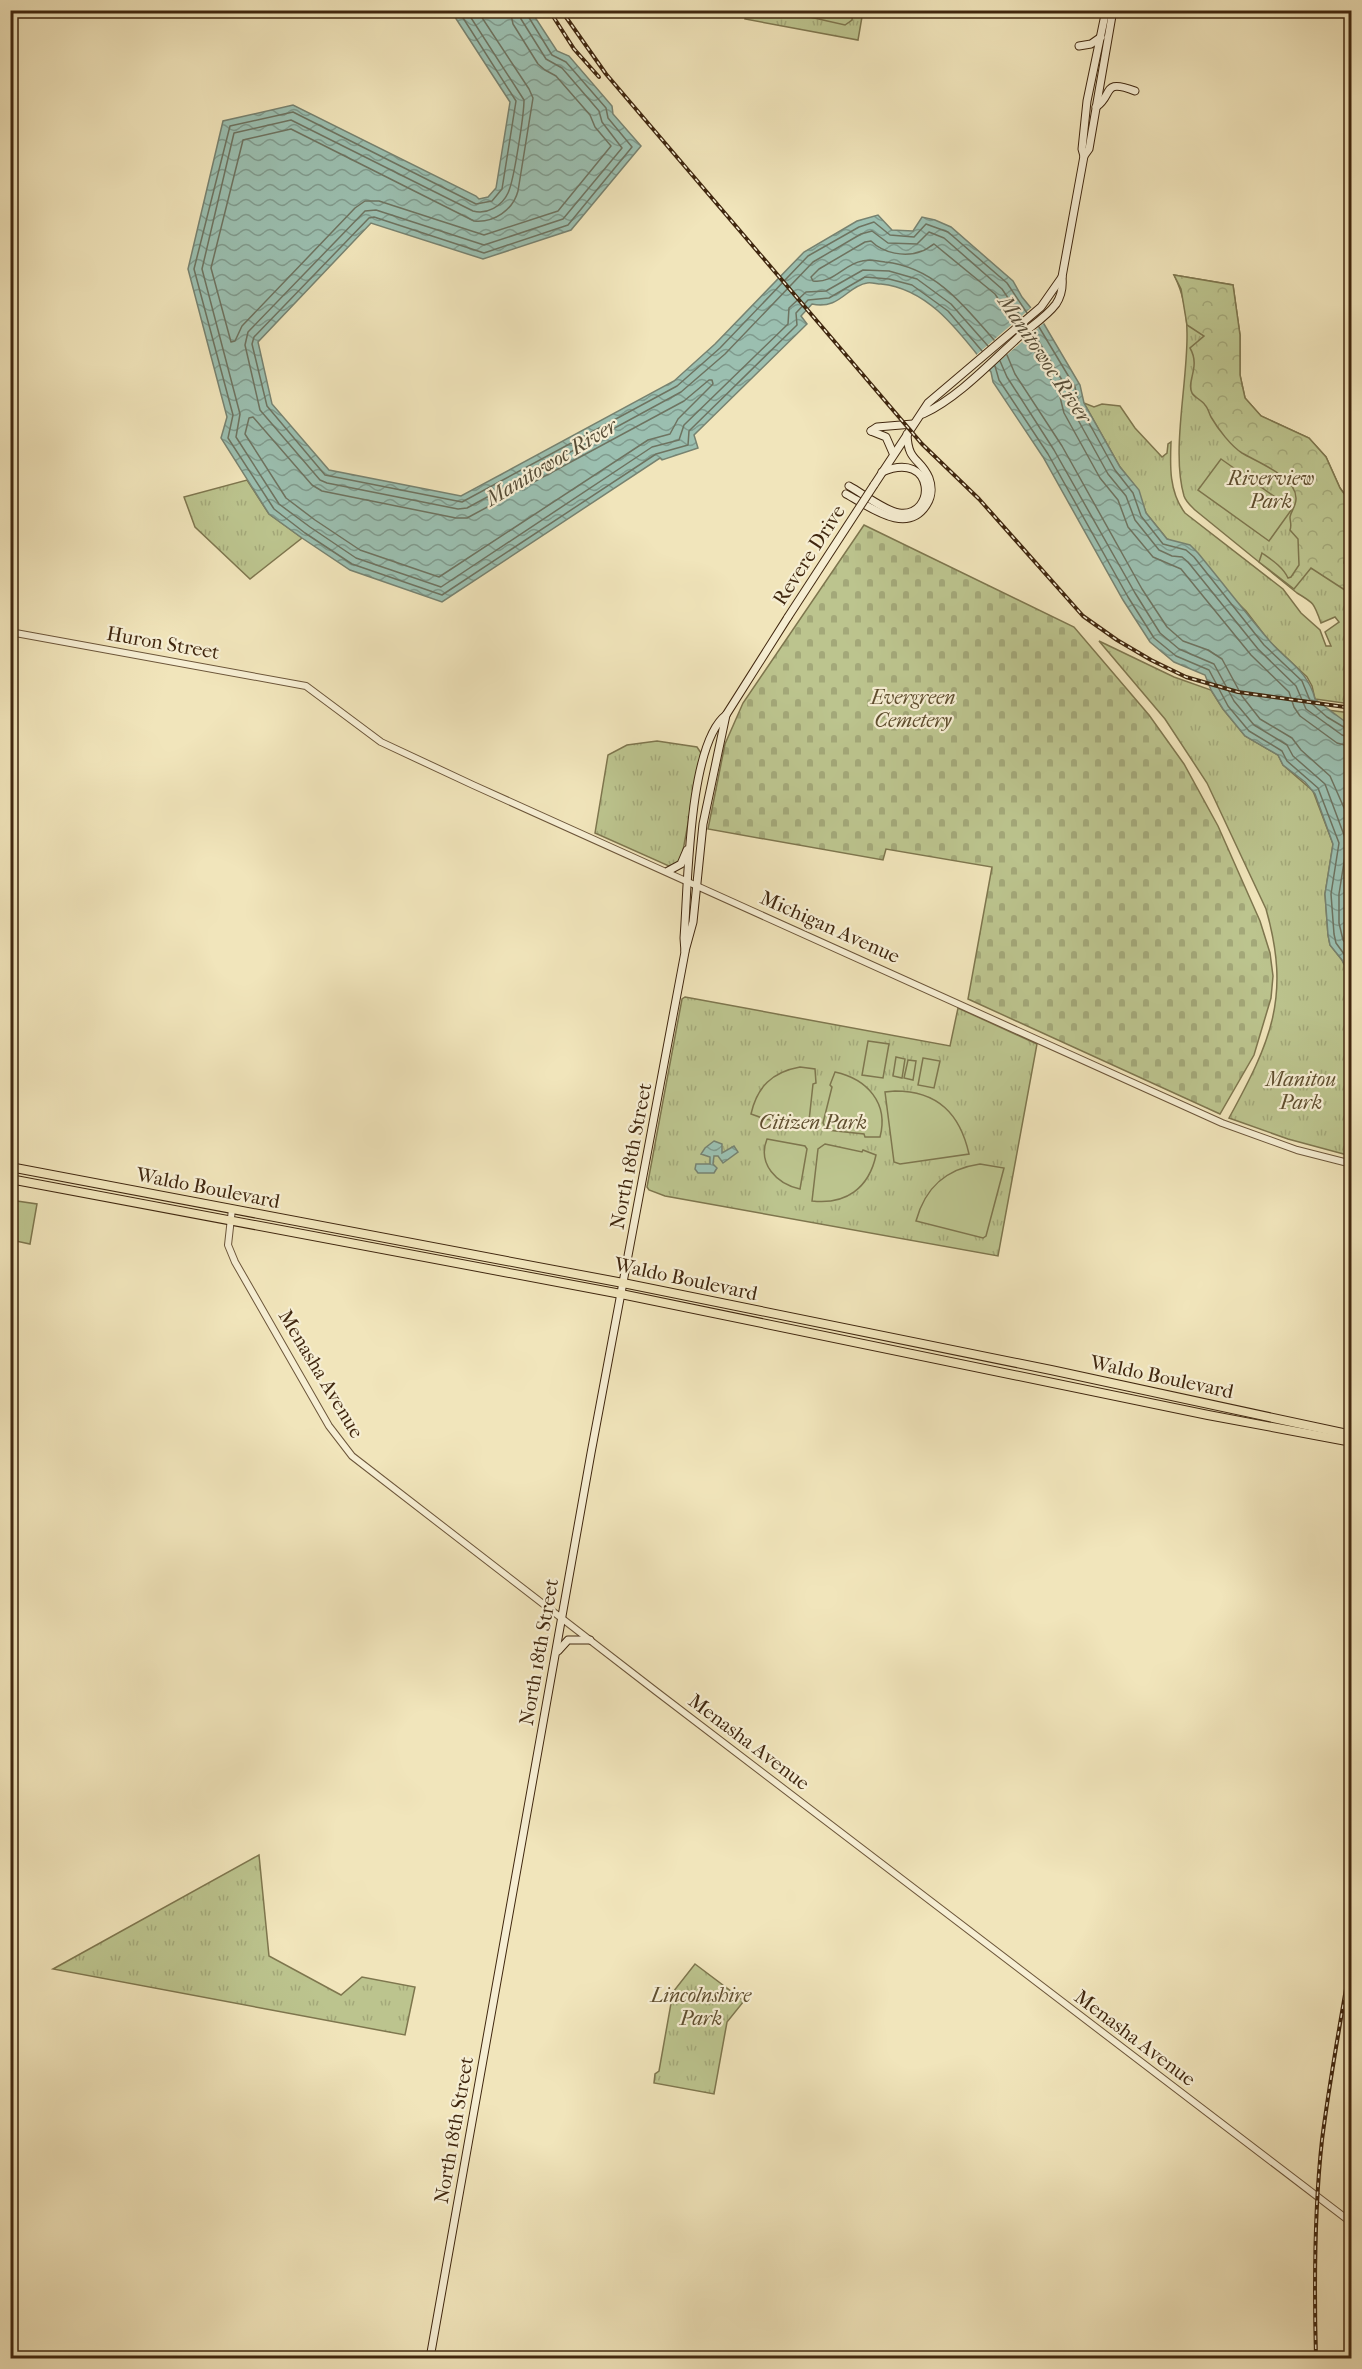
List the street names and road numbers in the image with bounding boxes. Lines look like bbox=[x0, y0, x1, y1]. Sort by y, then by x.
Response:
street label: Revere Drive bbox=[768, 500, 850, 609]
street label: Huron Street bbox=[105, 622, 221, 664]
street label: Michigan Avenue bbox=[757, 886, 903, 968]
street label: North 18th Street bbox=[606, 1081, 656, 1231]
street label: Waldo Boulevard bbox=[133, 1163, 283, 1213]
street label: Waldo Boulevard bbox=[611, 1252, 761, 1306]
street label: Menasha Avenue bbox=[274, 1306, 368, 1442]
street label: Waldo Boulevard bbox=[1087, 1350, 1237, 1404]
street label: North 18th Street bbox=[515, 1577, 563, 1727]
street label: Menasha Avenue bbox=[684, 1689, 814, 1795]
street label: Menasha Avenue bbox=[1070, 1985, 1200, 2091]
street label: North 18th Street bbox=[430, 2055, 478, 2205]

